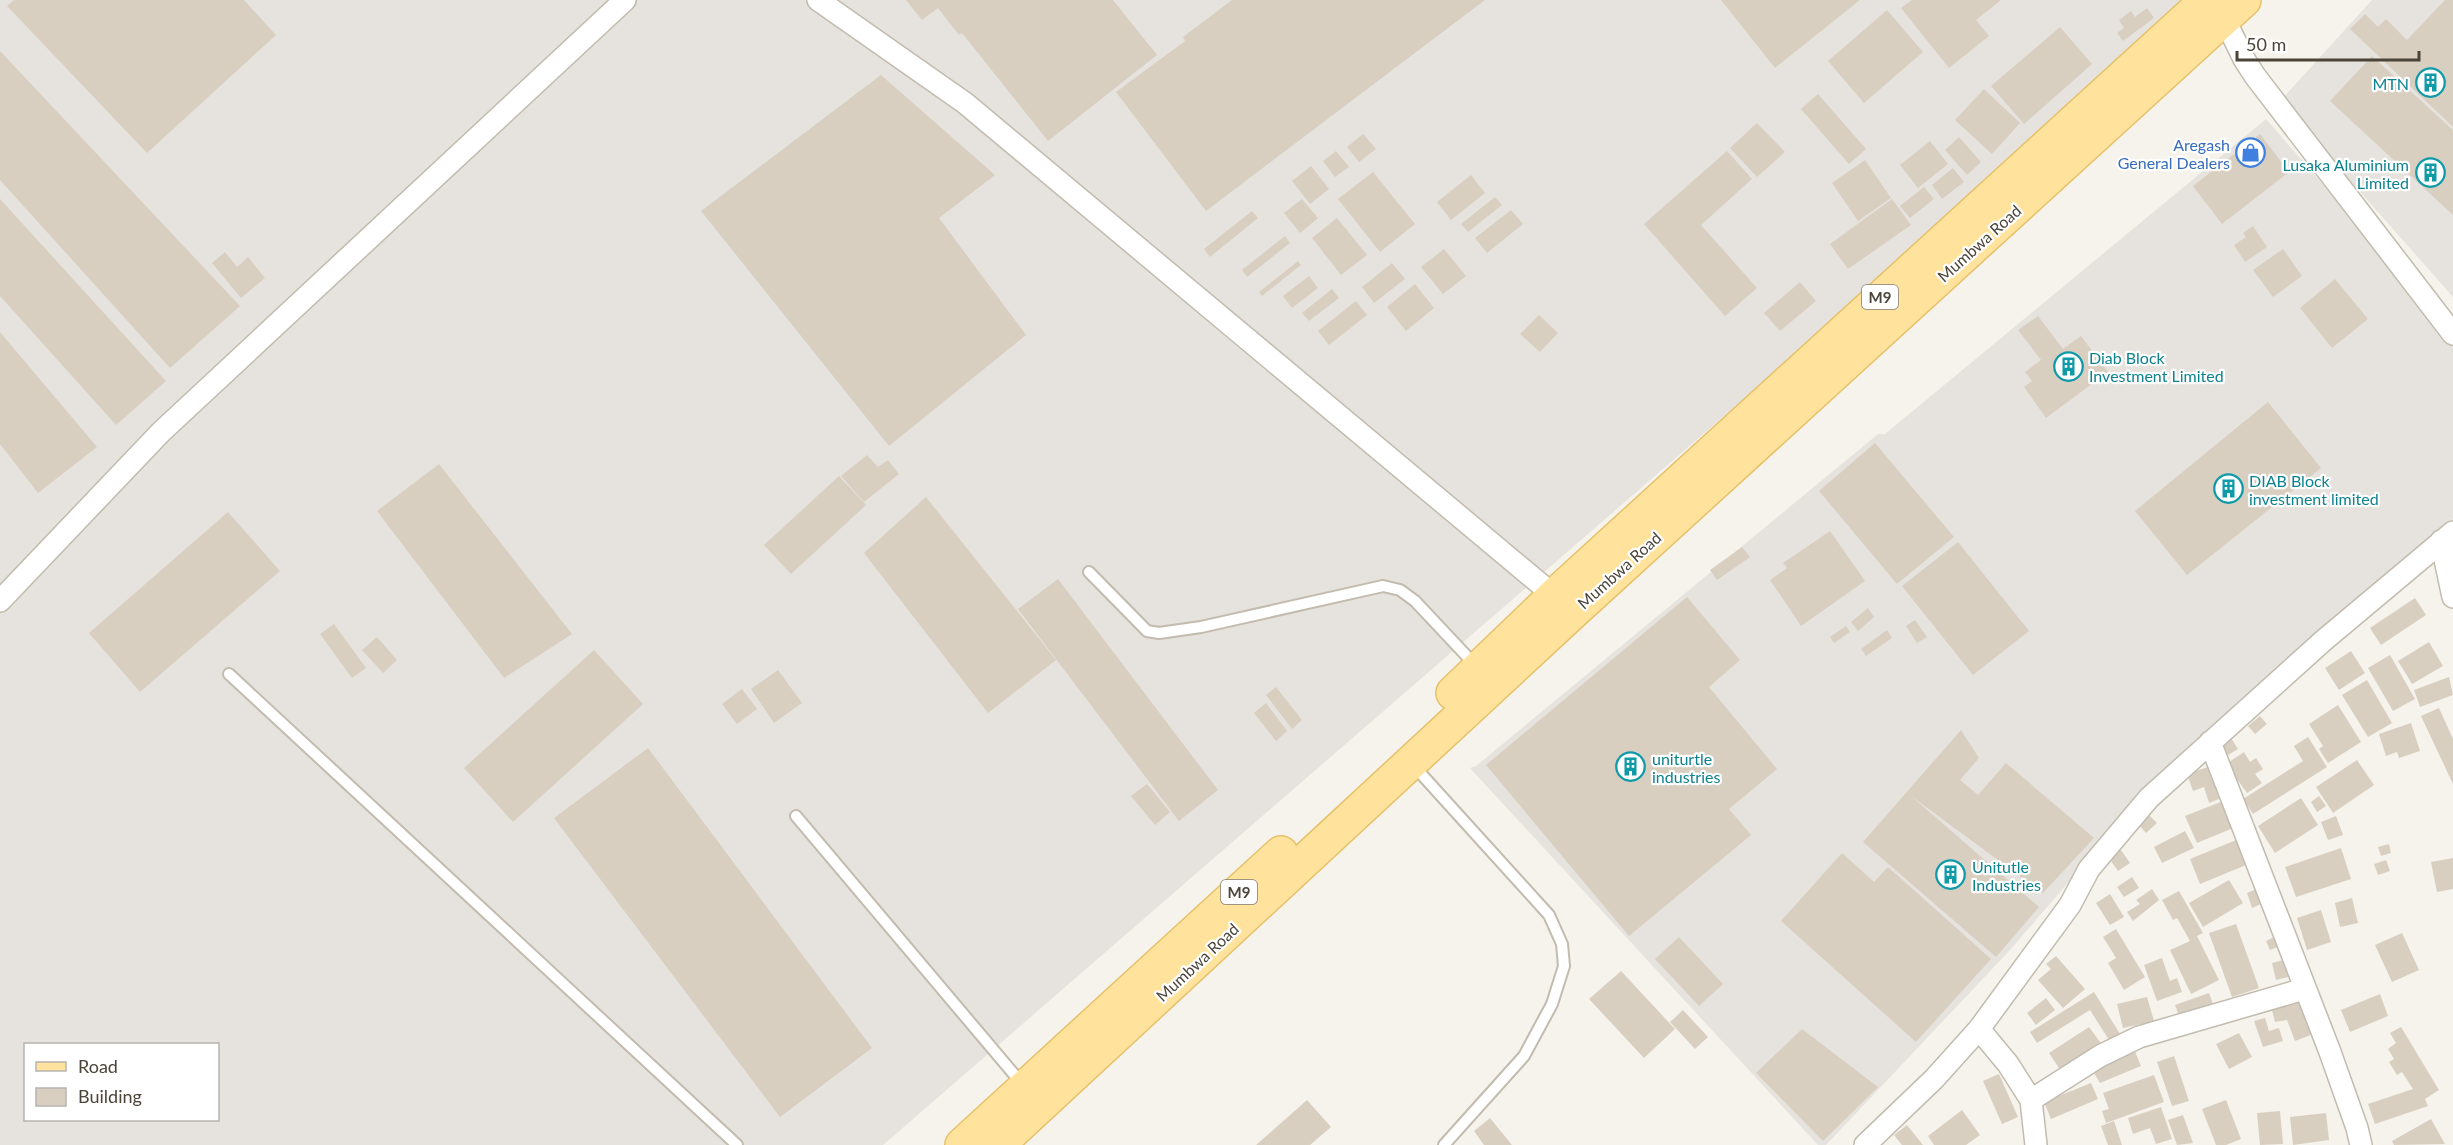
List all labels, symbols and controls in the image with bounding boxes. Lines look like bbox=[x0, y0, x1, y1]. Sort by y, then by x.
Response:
scale bar bbox=[2237, 24, 2418, 62]
text: 50 m bbox=[2246, 33, 2286, 55]
building icon: MTN bbox=[2414, 67, 2446, 99]
place label: MTN bbox=[2372, 74, 2409, 93]
place label: Aregash General Dealers bbox=[2118, 135, 2230, 172]
shop icon: Aregash General Dealers bbox=[2235, 137, 2267, 169]
place label: Lusaka Aluminium Limited bbox=[2282, 155, 2409, 192]
building icon: Lusaka Aluminium Limited bbox=[2414, 157, 2446, 189]
street label: Mumbwa Road bbox=[1933, 201, 2025, 285]
road number: M9 bbox=[1862, 285, 1898, 309]
place label: Diab Block Investment Limited bbox=[2089, 348, 2224, 385]
building icon: Diab Block Investment Limited bbox=[2052, 350, 2084, 382]
place label: DIAB Block investment limited bbox=[2249, 471, 2379, 508]
building icon: DIAB Block investment limited bbox=[2212, 473, 2244, 505]
street label: Mumbwa Road bbox=[1573, 528, 1665, 612]
place label: uniturtle industries bbox=[1652, 749, 1720, 786]
building icon: uniturtle industries bbox=[1615, 751, 1647, 783]
place label: Unitutle Industries bbox=[1972, 857, 2041, 894]
building icon: Unitutle Industries bbox=[1935, 859, 1967, 891]
road number: M9 bbox=[1221, 880, 1257, 904]
street label: Mumbwa Road bbox=[1152, 919, 1242, 1005]
legend bbox=[24, 1043, 219, 1121]
text: Road bbox=[78, 1055, 118, 1077]
text: Building bbox=[78, 1085, 142, 1107]

